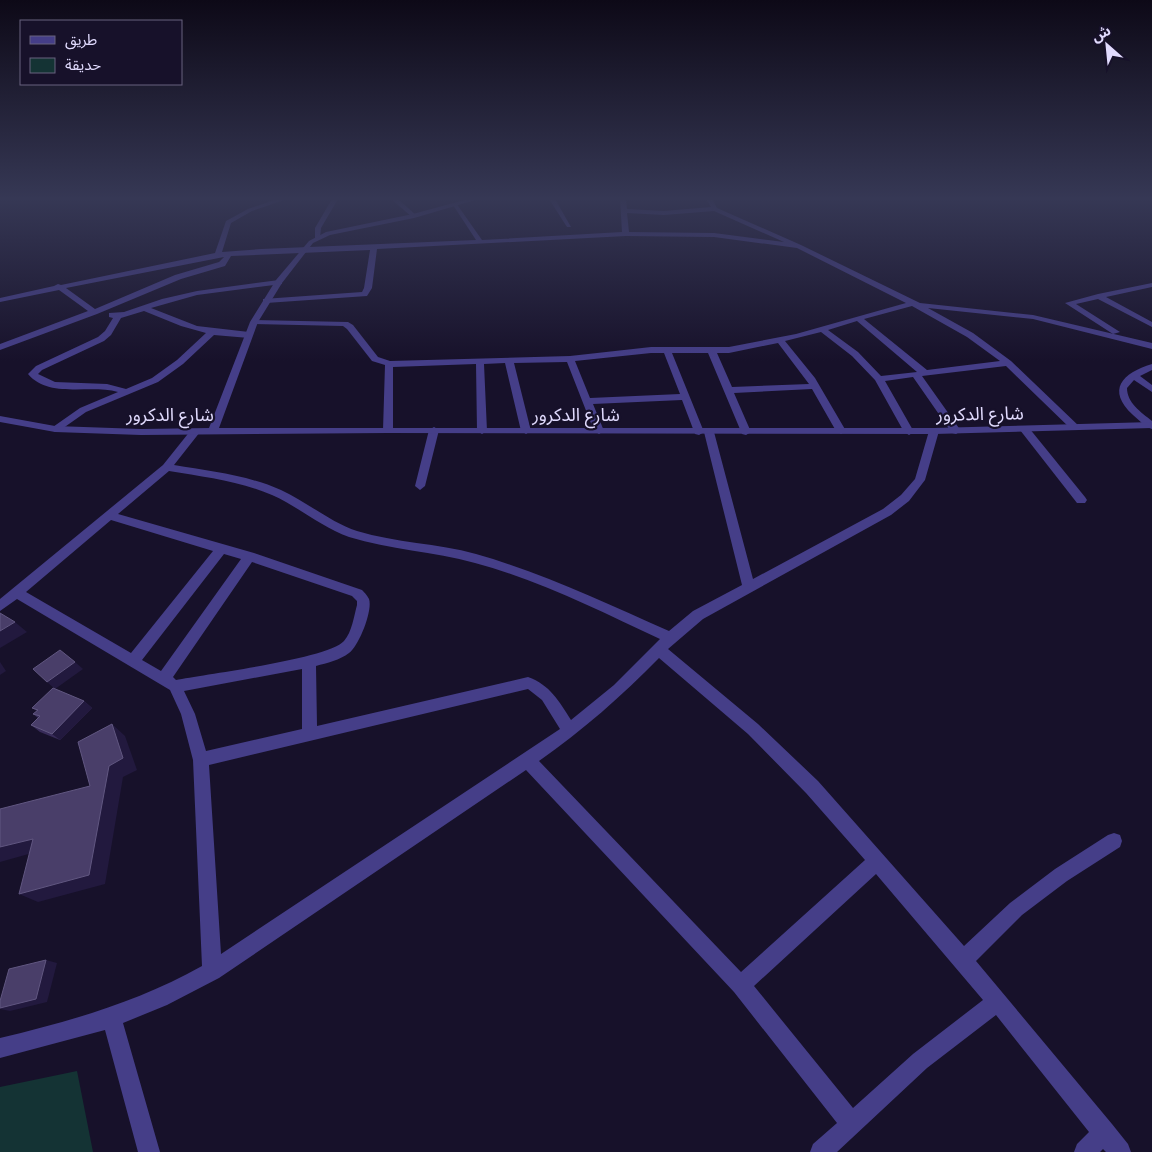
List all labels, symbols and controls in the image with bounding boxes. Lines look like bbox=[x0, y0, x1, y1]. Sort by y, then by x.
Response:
legend bbox=[20, 20, 182, 85]
north arrow bbox=[1082, 20, 1132, 70]
text: ش bbox=[1088, 21, 1114, 46]
text: طريق bbox=[65, 30, 97, 50]
text: حديقة bbox=[65, 55, 101, 74]
street label: شارع الدكرور bbox=[935, 402, 1024, 429]
street label: شارع الدكرور bbox=[125, 404, 214, 429]
street label: شارع الدكرور bbox=[531, 404, 620, 429]

